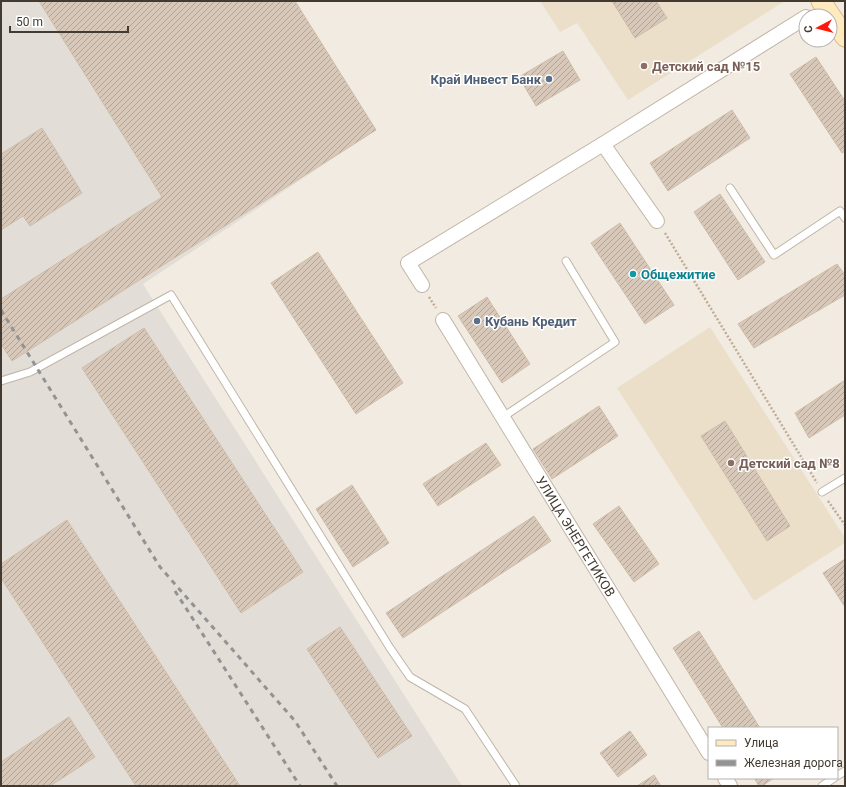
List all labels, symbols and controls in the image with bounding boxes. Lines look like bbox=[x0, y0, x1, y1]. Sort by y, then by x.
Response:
scale bar bbox=[10, 8, 128, 34]
north arrow bbox=[798, 8, 838, 48]
text: 50 m bbox=[16, 15, 43, 29]
text: С bbox=[802, 25, 815, 34]
place label: Детский сад №15 bbox=[652, 59, 760, 74]
marker: Детский сад №15 bbox=[639, 61, 649, 71]
place label: Край Инвест Банк bbox=[431, 72, 542, 87]
marker: Край Инвест Банк bbox=[544, 74, 554, 84]
place label: Общежитие bbox=[641, 267, 716, 282]
marker: Общежитие bbox=[628, 269, 638, 279]
place label: Кубань Кредит bbox=[485, 314, 577, 329]
marker: Кубань Кредит bbox=[472, 316, 482, 326]
place label: Детский сад №8 bbox=[739, 456, 840, 471]
marker: Детский сад №8 bbox=[726, 458, 736, 468]
street label: УЛИЦА ЭНЕРГЕТИКОВ bbox=[533, 474, 619, 599]
legend bbox=[708, 727, 838, 779]
text: Улица bbox=[744, 736, 779, 750]
text: Железная дорога bbox=[744, 756, 843, 770]

